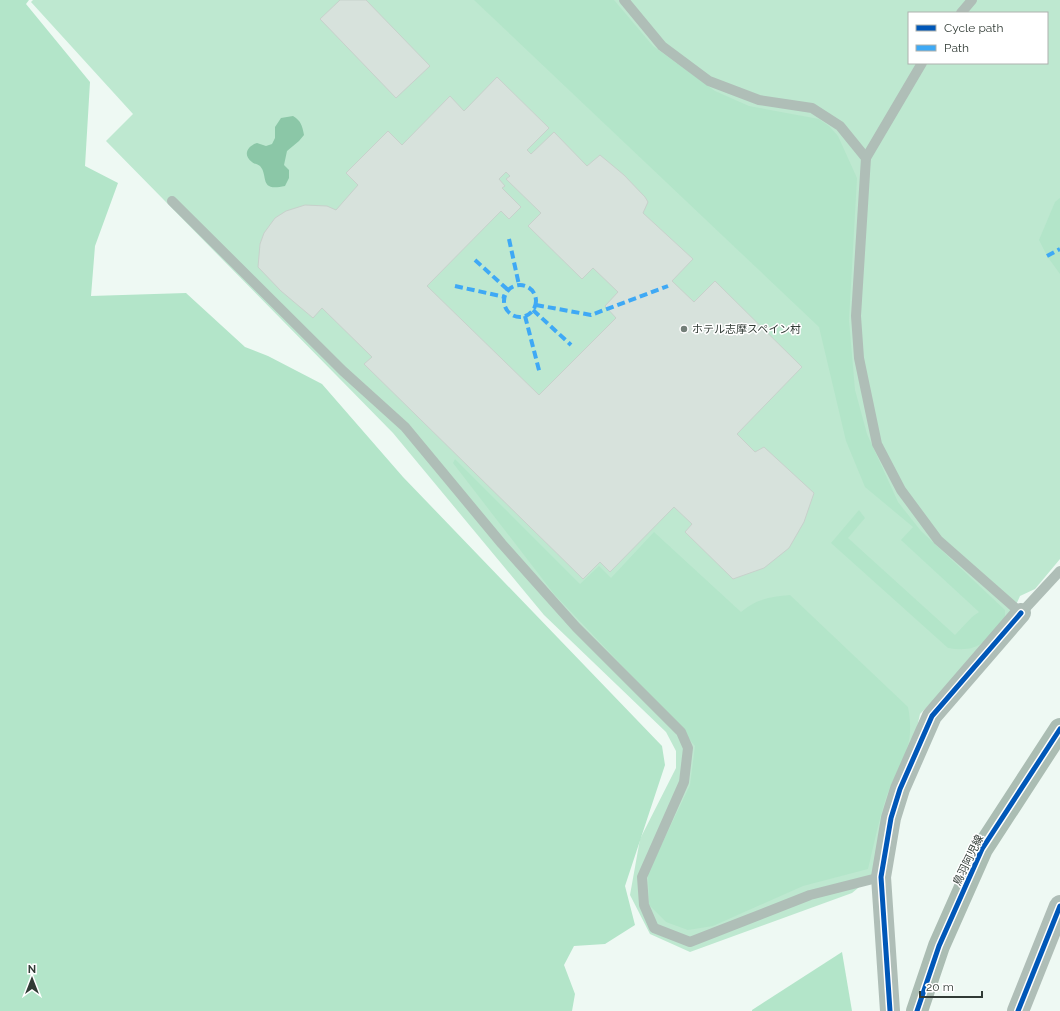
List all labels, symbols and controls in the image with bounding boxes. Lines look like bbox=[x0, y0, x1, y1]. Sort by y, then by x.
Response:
legend bbox=[908, 12, 1048, 64]
text: Cycle path bbox=[944, 21, 1003, 35]
text: Path bbox=[944, 41, 969, 55]
place label: ホテル志摩スペイン村 bbox=[692, 323, 801, 336]
marker: ホテル志摩スペイン村 bbox=[679, 324, 689, 334]
street label: 鳥羽阿児線 bbox=[951, 833, 986, 888]
north arrow bbox=[12, 959, 52, 999]
text: N bbox=[28, 963, 36, 976]
scale bar bbox=[920, 973, 982, 999]
text: 20 m bbox=[926, 980, 954, 994]

